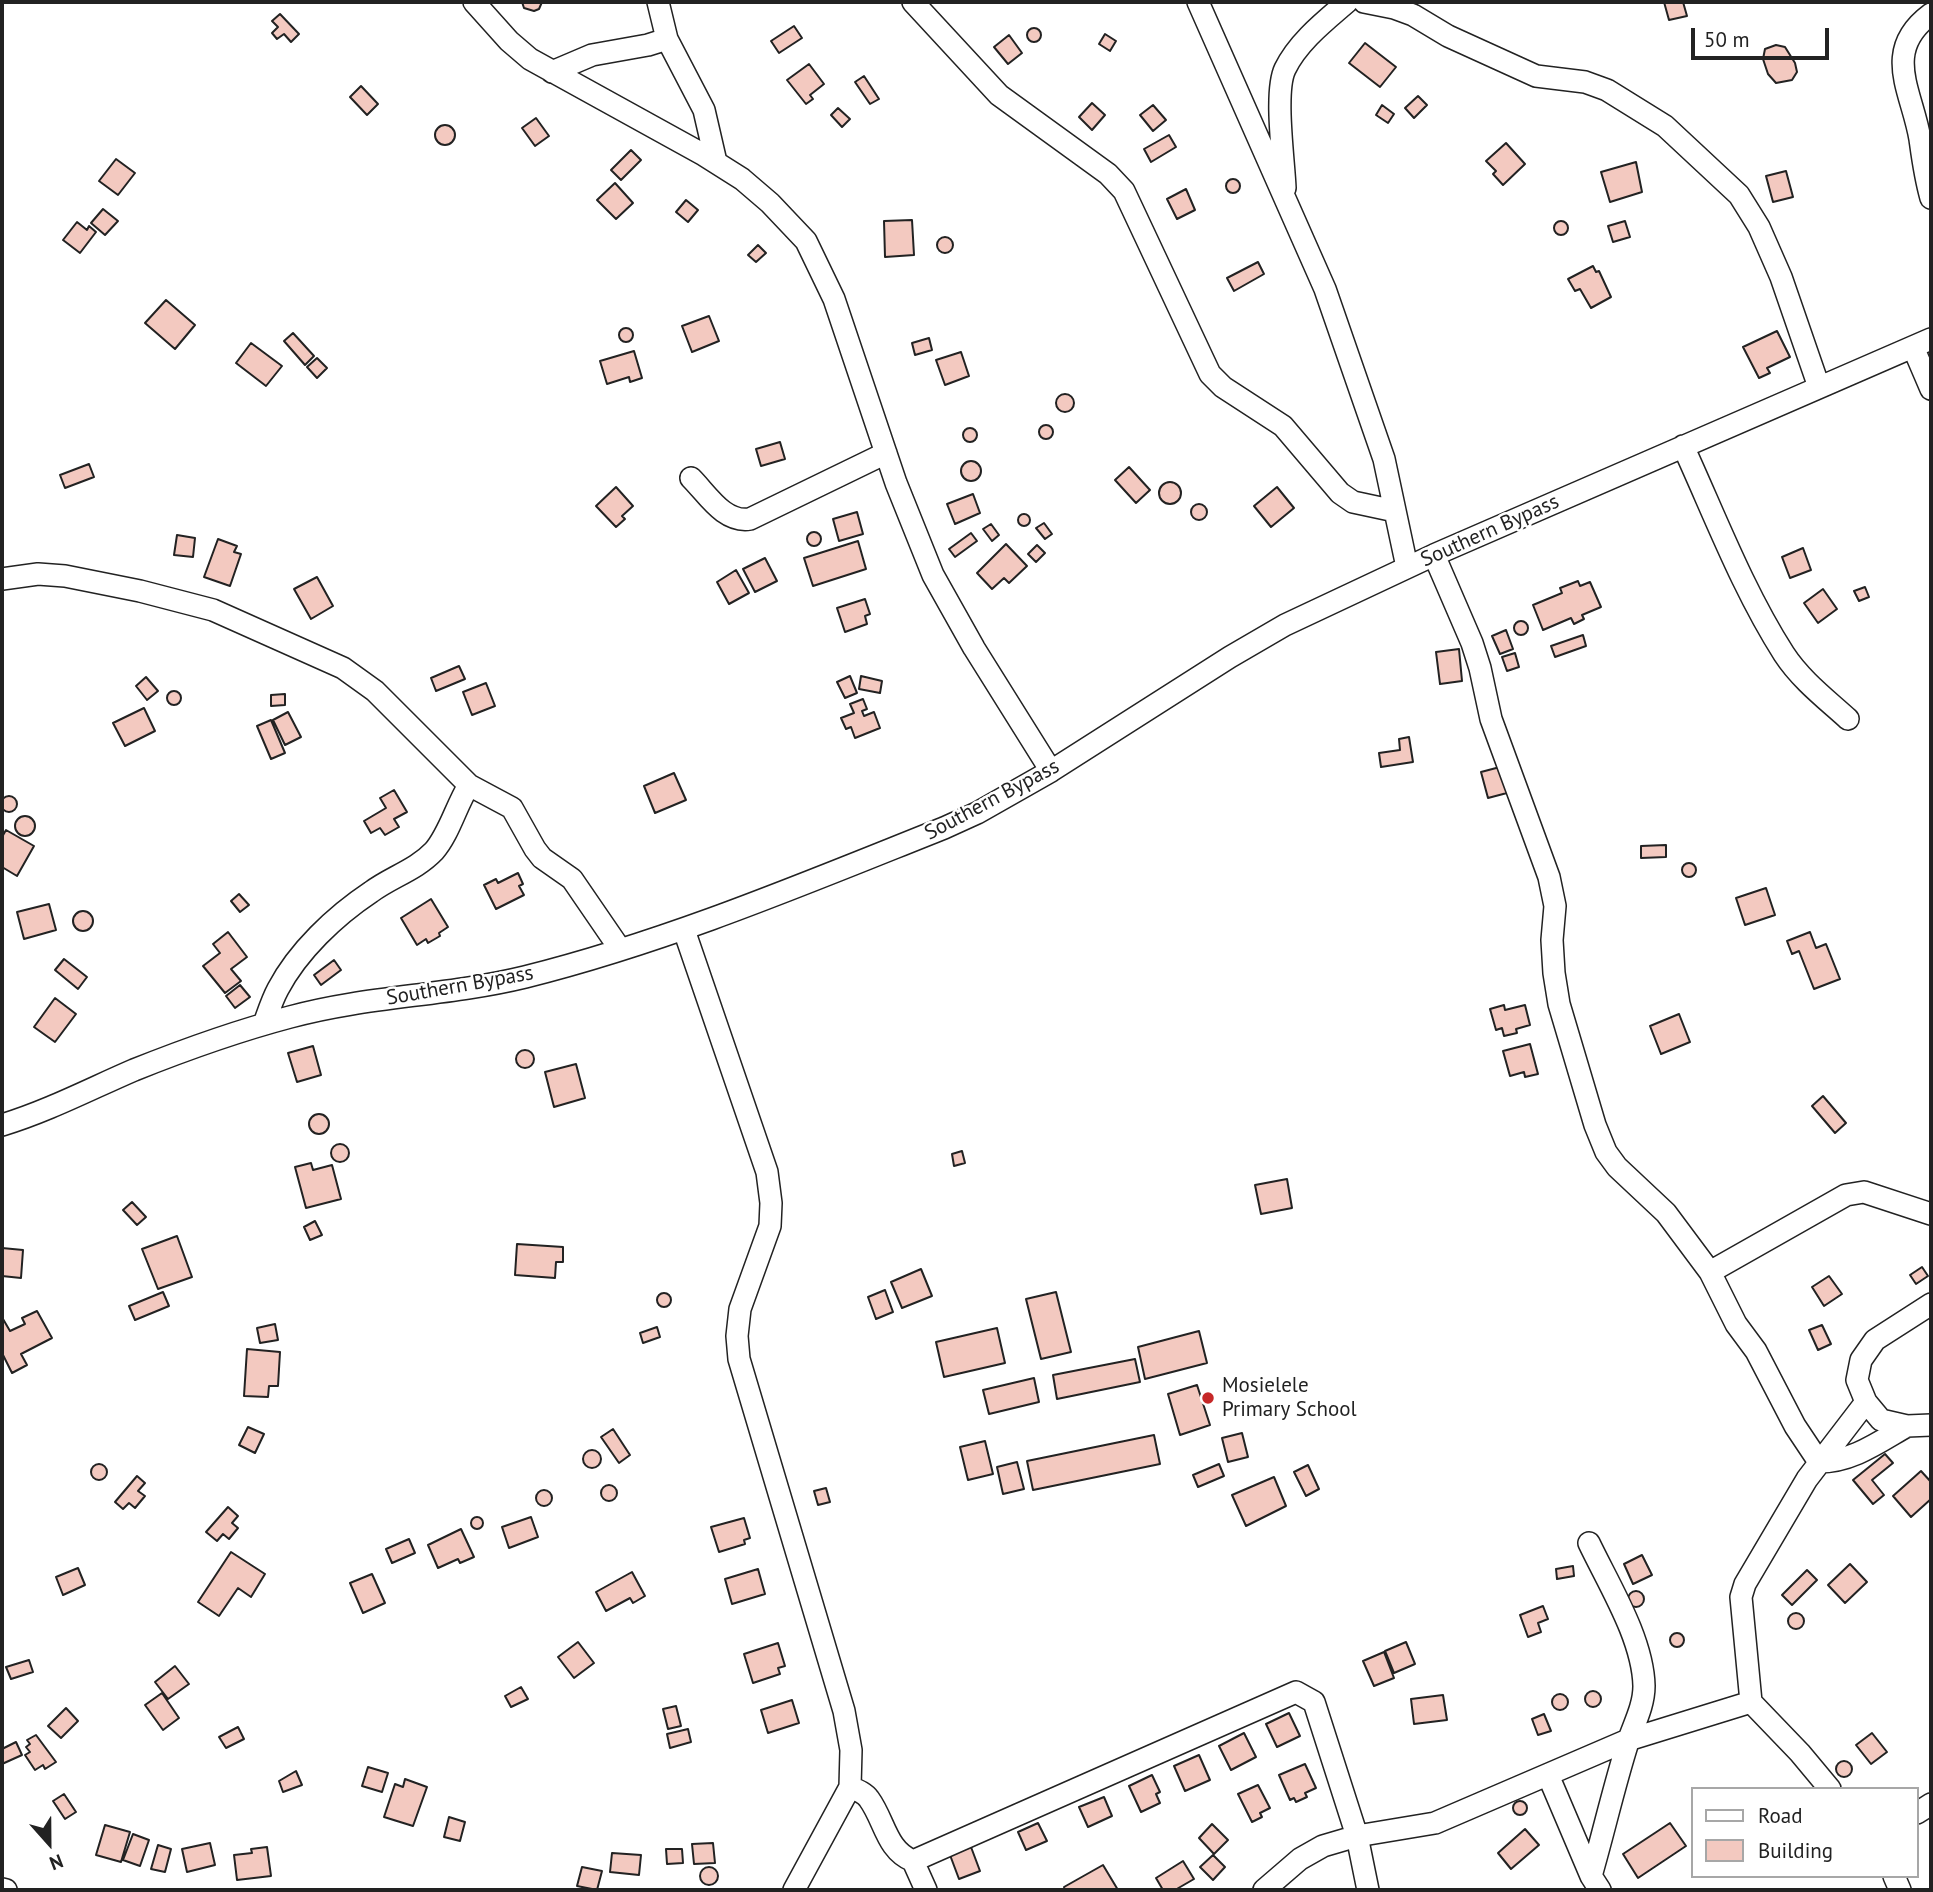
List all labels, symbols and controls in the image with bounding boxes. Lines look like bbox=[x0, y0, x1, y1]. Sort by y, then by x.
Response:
scale bar bbox=[1695, 14, 1833, 58]
text: 50 m bbox=[1704, 26, 1750, 53]
street label: Southern Bypass bbox=[1417, 489, 1563, 573]
street label: Southern Bypass bbox=[920, 754, 1064, 846]
street label: Southern Bypass bbox=[385, 961, 535, 1011]
place label: Mosielele Primary School bbox=[1222, 1373, 1357, 1423]
marker: Mosielele Primary School bbox=[1200, 1390, 1216, 1406]
legend bbox=[1692, 1787, 1919, 1878]
text: Road bbox=[1758, 1802, 1802, 1829]
north arrow bbox=[14, 1808, 84, 1878]
text: Building bbox=[1758, 1837, 1833, 1864]
text: N bbox=[46, 1849, 67, 1876]

